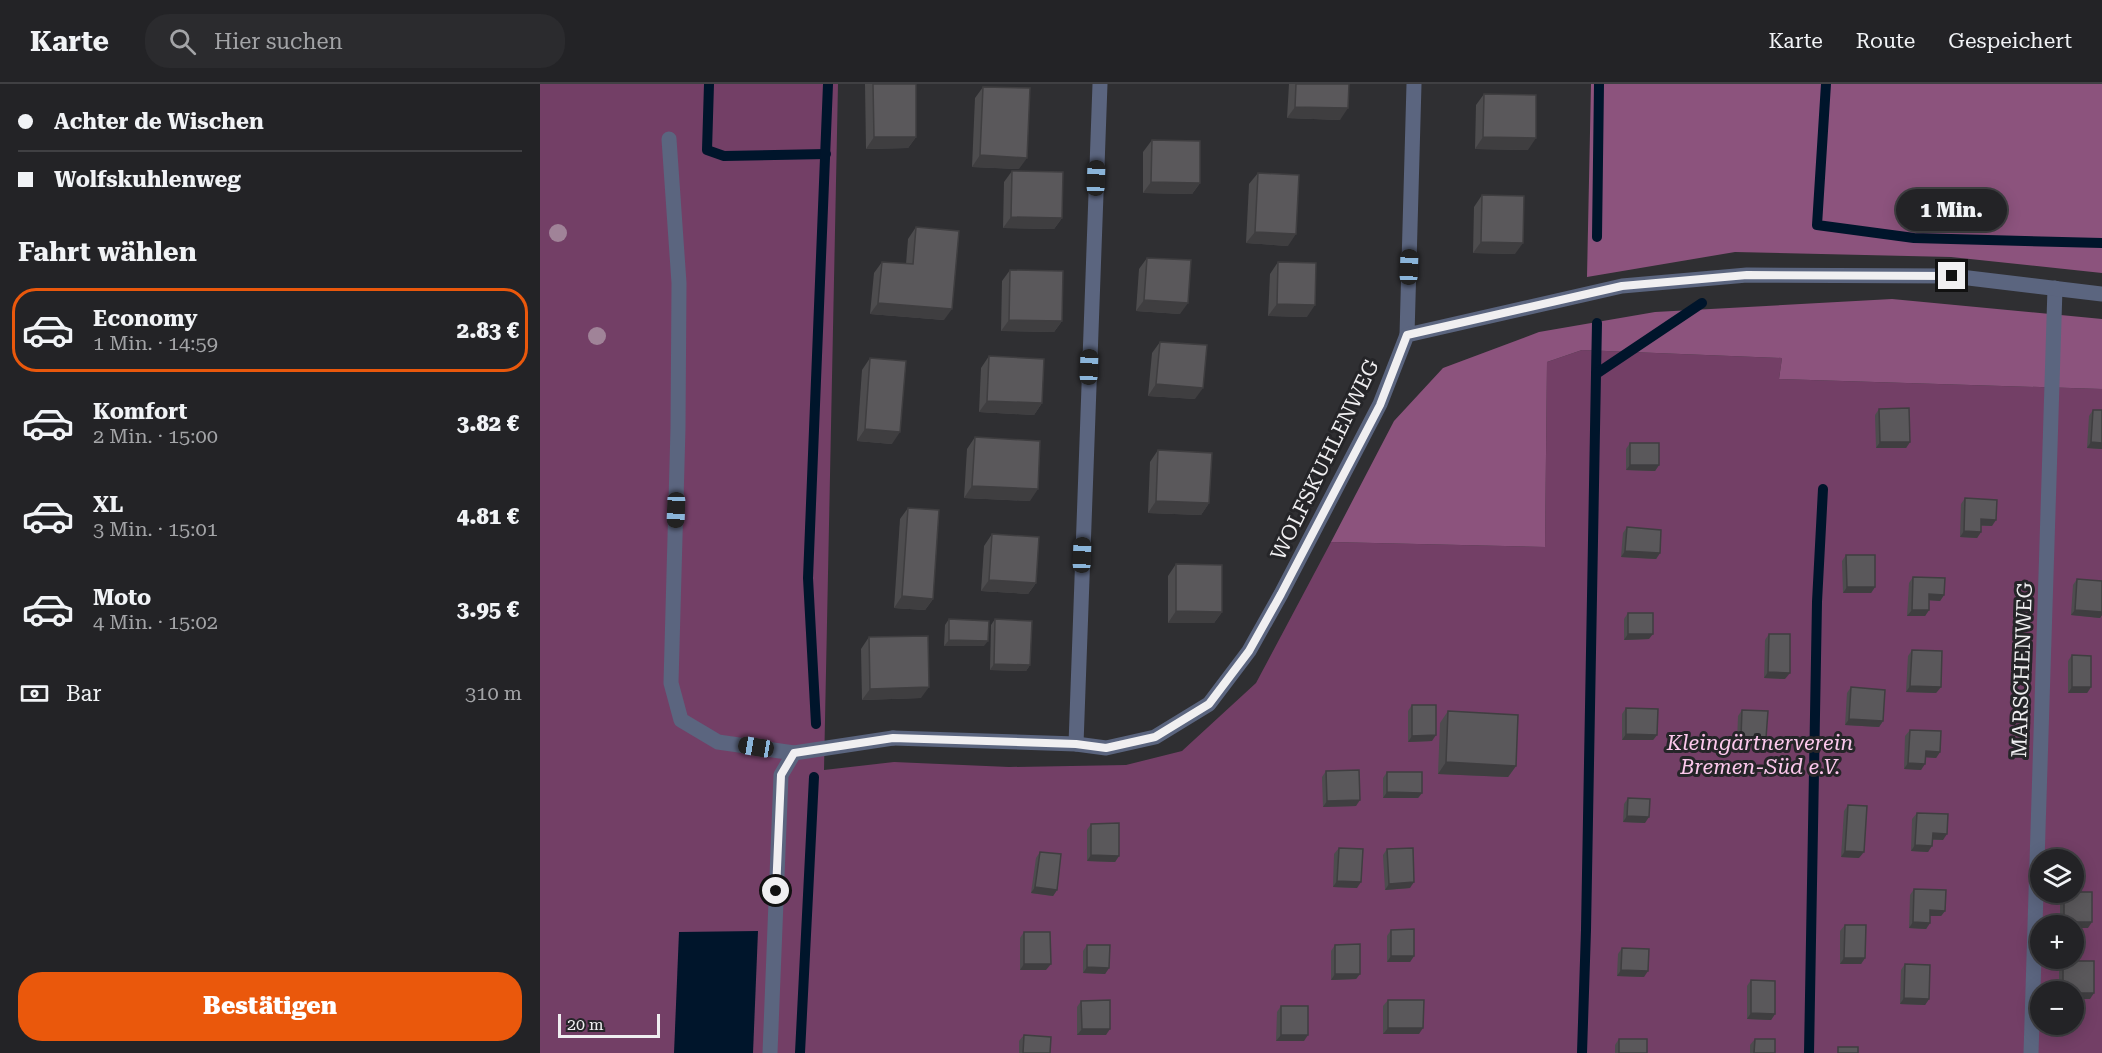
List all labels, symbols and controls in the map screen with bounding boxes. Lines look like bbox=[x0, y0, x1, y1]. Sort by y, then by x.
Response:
search box bbox=[145, 14, 565, 68]
text: Karte bbox=[30, 25, 109, 58]
icon: search bbox=[166, 25, 199, 58]
text: Hier suchen bbox=[214, 29, 343, 54]
text: Karte bbox=[1768, 29, 1823, 53]
text: Route bbox=[1856, 29, 1915, 53]
text: Gespeichert bbox=[1948, 29, 2072, 53]
text: Achter de Wischen bbox=[54, 109, 264, 134]
car bbox=[1086, 160, 1106, 196]
text: Wolfskuhlenweg bbox=[54, 167, 241, 192]
callout: 1 Min. bbox=[1896, 189, 2008, 231]
text: 1 Min. bbox=[1920, 198, 1983, 222]
text: Fahrt wählen bbox=[18, 236, 197, 268]
car bbox=[1399, 249, 1419, 285]
route end bbox=[1938, 262, 1965, 289]
icon: car bbox=[21, 303, 75, 357]
text: Economy bbox=[93, 306, 197, 331]
text: 2.83 € bbox=[457, 318, 519, 343]
text: 1 Min. · 14:59 bbox=[93, 331, 218, 355]
car bbox=[1079, 349, 1099, 385]
street label: WOLFSKUHLENWEG bbox=[1266, 356, 1384, 564]
icon: car bbox=[21, 396, 75, 450]
text: Komfort bbox=[93, 399, 188, 424]
text: 3.82 € bbox=[457, 411, 519, 436]
text: 2 Min. · 15:00 bbox=[93, 424, 218, 448]
icon: car bbox=[21, 489, 75, 543]
text: XL bbox=[93, 492, 123, 517]
car bbox=[666, 492, 686, 528]
text: 4.81 € bbox=[457, 504, 519, 529]
text: 3 Min. · 15:01 bbox=[93, 517, 218, 541]
car bbox=[1072, 537, 1092, 573]
icon: car bbox=[21, 582, 75, 636]
street label: MARSCHENWEG bbox=[2007, 582, 2037, 758]
text: Moto bbox=[93, 585, 151, 610]
text: 3.95 € bbox=[457, 597, 519, 622]
text: 4 Min. · 15:02 bbox=[93, 610, 218, 634]
icon: cash bbox=[18, 677, 51, 710]
text: Bar bbox=[66, 681, 102, 706]
text: 310 m bbox=[465, 681, 522, 705]
park label: Kleingärtnerverein Bremen-Süd e.V. bbox=[1666, 731, 1853, 779]
car bbox=[737, 735, 775, 759]
map controls bbox=[2030, 849, 2084, 1035]
button: layers bbox=[2030, 849, 2084, 903]
route start bbox=[762, 877, 789, 904]
button: + bbox=[2030, 915, 2084, 969]
button: Bestätigen bbox=[18, 972, 522, 1041]
button: − bbox=[2030, 981, 2084, 1035]
scale bar bbox=[558, 1011, 660, 1038]
text: 20 m bbox=[567, 1015, 604, 1034]

